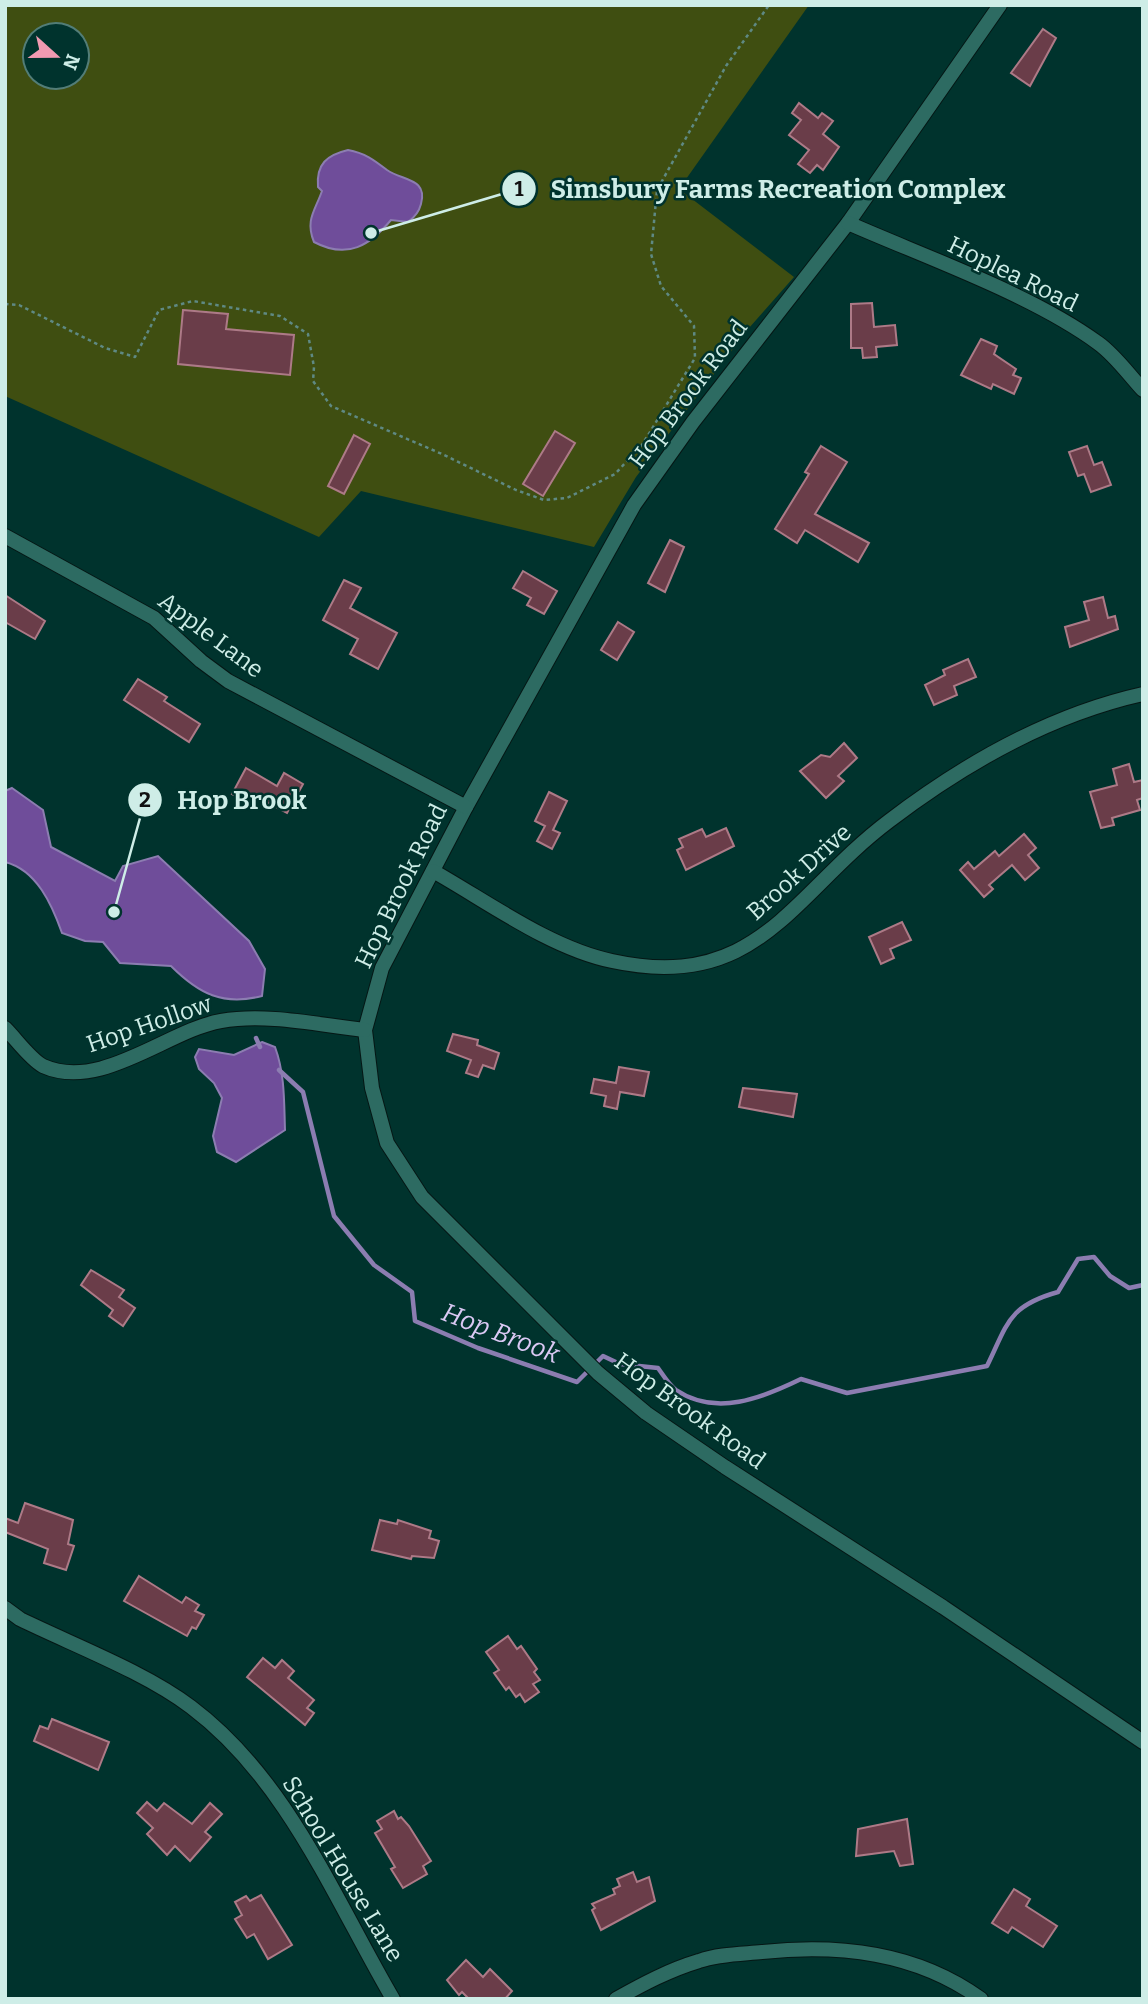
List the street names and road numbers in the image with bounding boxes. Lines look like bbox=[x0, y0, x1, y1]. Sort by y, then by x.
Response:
street label: Hoplea Road bbox=[943, 230, 1083, 318]
street label: Hop Brook Road bbox=[623, 314, 753, 474]
street label: Apple Lane bbox=[153, 586, 269, 684]
street label: Hop Brook Road bbox=[349, 799, 453, 973]
street label: Brook Drive bbox=[741, 818, 857, 926]
street label: Hop Hollow bbox=[83, 989, 216, 1058]
street label: Hop Brook Road bbox=[609, 1347, 771, 1475]
street label: School House Lane bbox=[277, 1771, 409, 1967]

